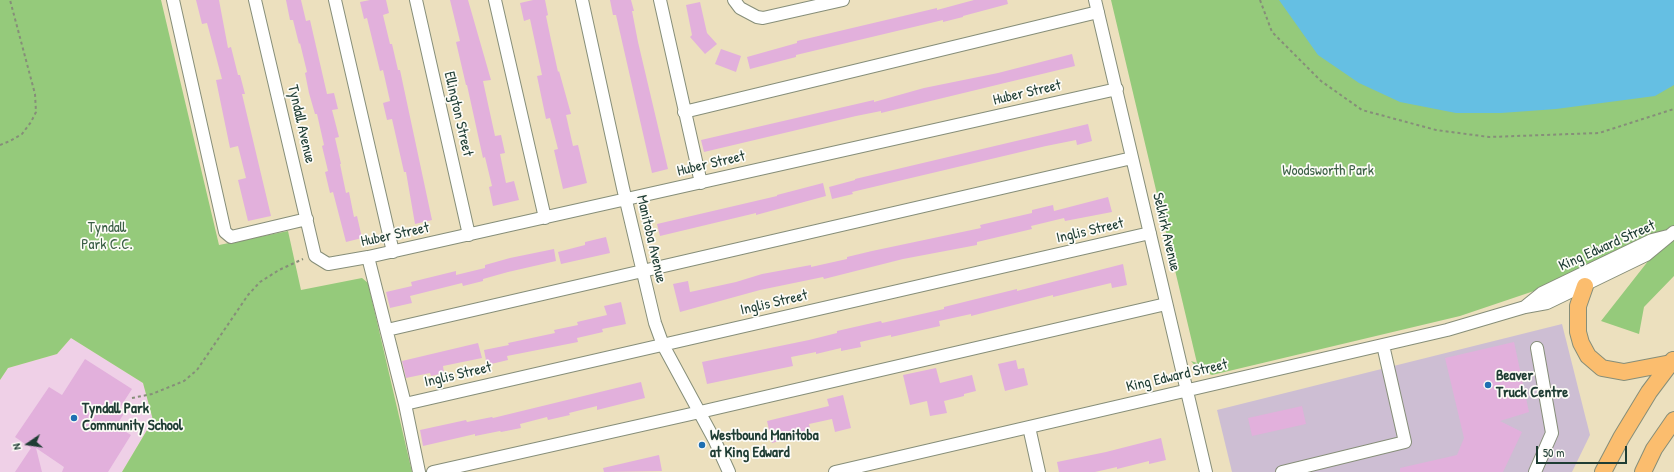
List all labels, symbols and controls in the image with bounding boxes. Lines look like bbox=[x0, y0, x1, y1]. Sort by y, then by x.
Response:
street label: Ellington Street bbox=[440, 70, 476, 158]
street label: Huber Street bbox=[991, 76, 1063, 110]
street label: Tyndall Avenue bbox=[283, 83, 319, 165]
street label: Huber Street bbox=[675, 147, 747, 181]
park label: Woodsworth Park bbox=[1282, 162, 1374, 180]
street label: Selkirk Avenue bbox=[1148, 191, 1184, 273]
street label: Manitoba Avenue bbox=[632, 193, 670, 285]
street label: Inglis Street bbox=[1055, 215, 1125, 247]
street label: King Edward Street bbox=[1556, 217, 1658, 275]
park label: Tyndall Park C.C. bbox=[81, 219, 133, 254]
street label: Huber Street bbox=[359, 219, 431, 251]
street label: Inglis Street bbox=[739, 287, 809, 319]
street label: King Edward Street bbox=[1125, 356, 1229, 396]
street label: Inglis Street bbox=[423, 359, 493, 391]
place label: Beaver Truck Centre bbox=[1496, 367, 1568, 402]
marker: Beaver Truck Centre bbox=[1483, 380, 1493, 390]
place label: Tyndall Park Community School bbox=[82, 400, 183, 435]
marker: Tyndall Park Community School bbox=[69, 413, 79, 423]
north arrow bbox=[8, 424, 48, 464]
place label: Westbound Manitoba at King Edward bbox=[710, 427, 819, 462]
scale bar bbox=[1538, 438, 1629, 464]
marker: Westbound Manitoba at King Edward bbox=[697, 440, 707, 450]
text: N bbox=[9, 442, 24, 451]
text: 50 m bbox=[1543, 444, 1564, 461]

